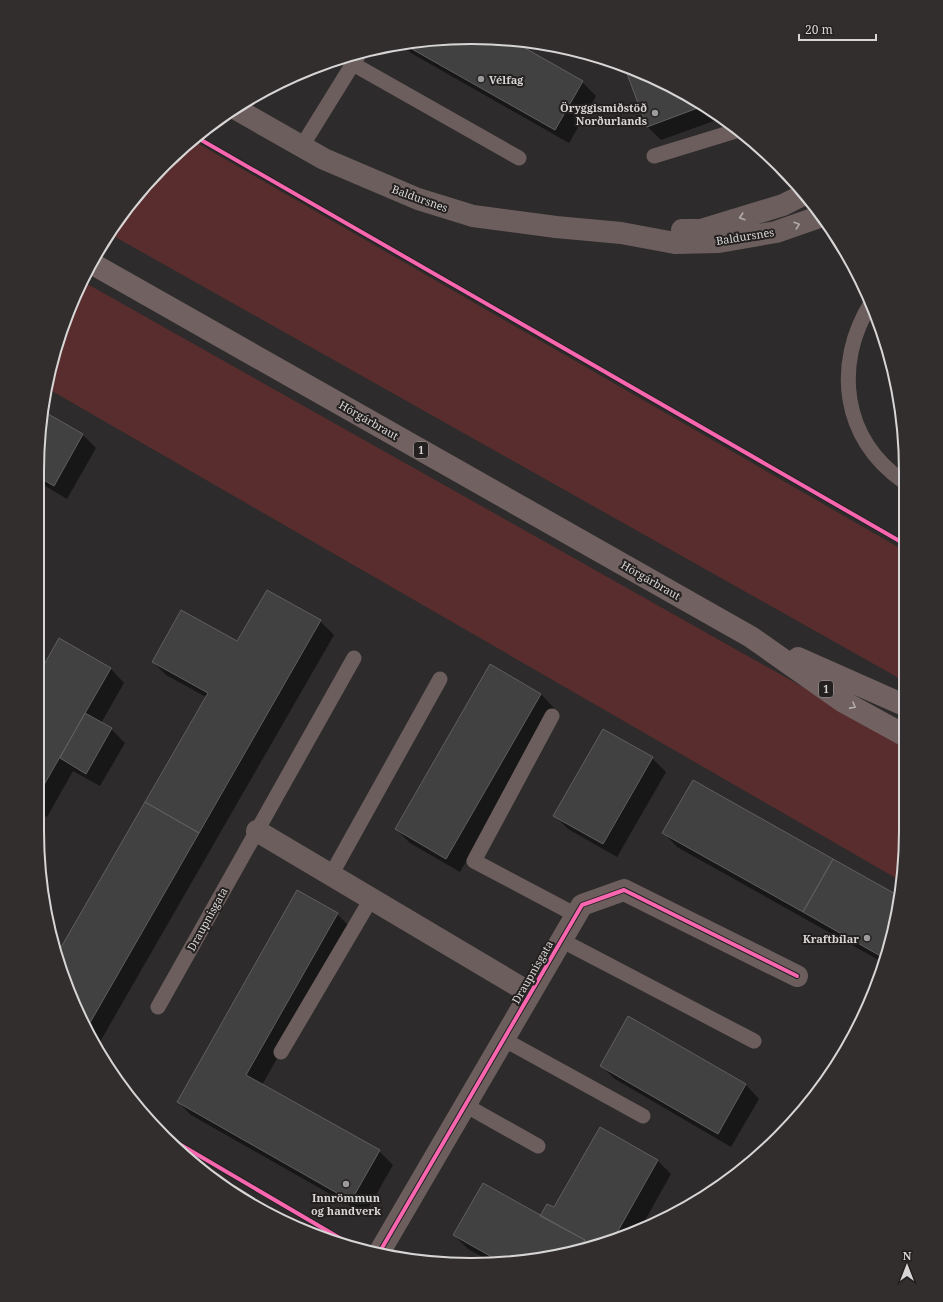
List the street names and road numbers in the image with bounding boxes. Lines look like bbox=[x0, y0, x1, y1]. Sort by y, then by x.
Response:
street label: Baldursnes bbox=[390, 181, 450, 215]
street label: Baldursnes bbox=[715, 224, 775, 248]
street label: Hörgárbraut bbox=[337, 397, 402, 443]
road number: 1 bbox=[414, 442, 428, 458]
street label: Hörgárbraut bbox=[619, 557, 684, 603]
road number: 1 bbox=[819, 681, 833, 697]
street label: Draupnisgata bbox=[183, 884, 231, 954]
street label: Draupnisgata bbox=[508, 938, 556, 1006]

